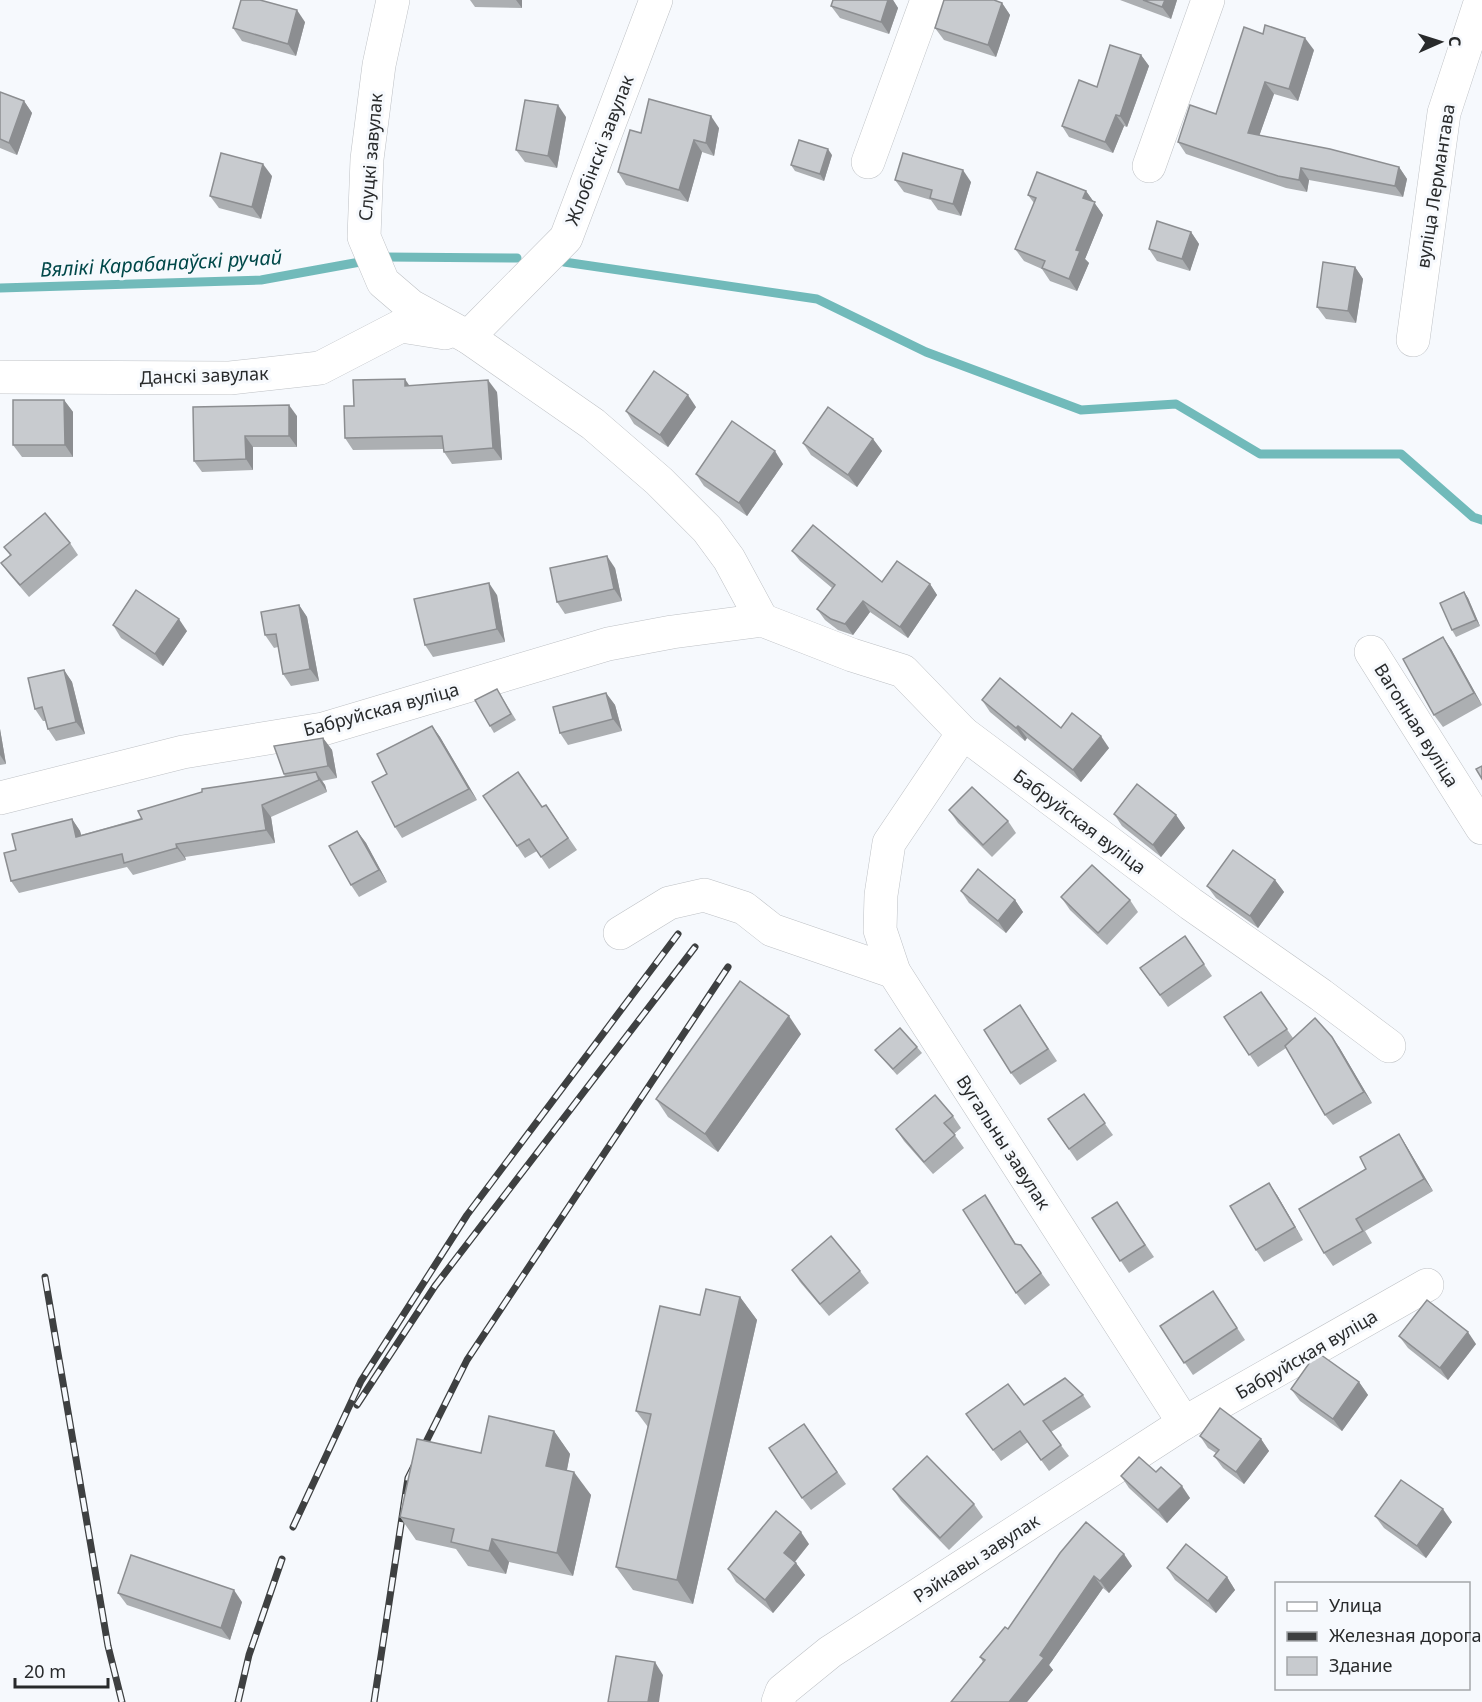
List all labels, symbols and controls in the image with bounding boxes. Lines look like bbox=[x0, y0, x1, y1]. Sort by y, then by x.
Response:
north arrow bbox=[1410, 12, 1470, 72]
text: С bbox=[1444, 35, 1466, 47]
street label: Жлобінскі завулак bbox=[559, 71, 639, 228]
street label: Слуцкі завулак bbox=[352, 92, 388, 222]
street label: вуліца Лермантава bbox=[1410, 102, 1460, 270]
water label: Вялікі Карабанаўскі ручай bbox=[39, 243, 283, 283]
street label: Данскі завулак bbox=[139, 361, 269, 389]
street label: Вагонная вуліца bbox=[1369, 659, 1465, 791]
street label: Бабруйская вуліца bbox=[301, 677, 461, 741]
street label: Бабруйская вуліца bbox=[1009, 763, 1151, 879]
street label: Вугальны завулак bbox=[952, 1070, 1057, 1214]
street label: Бабруйская вуліца bbox=[1231, 1304, 1381, 1404]
street label: Рэйкавы завулак bbox=[908, 1508, 1044, 1608]
legend bbox=[1275, 1582, 1470, 1690]
text: Улица bbox=[1329, 1593, 1382, 1617]
text: Железная дорога bbox=[1329, 1623, 1481, 1647]
scale bar bbox=[15, 1651, 108, 1689]
text: Здание bbox=[1329, 1653, 1393, 1677]
text: 20 m bbox=[24, 1659, 66, 1683]

